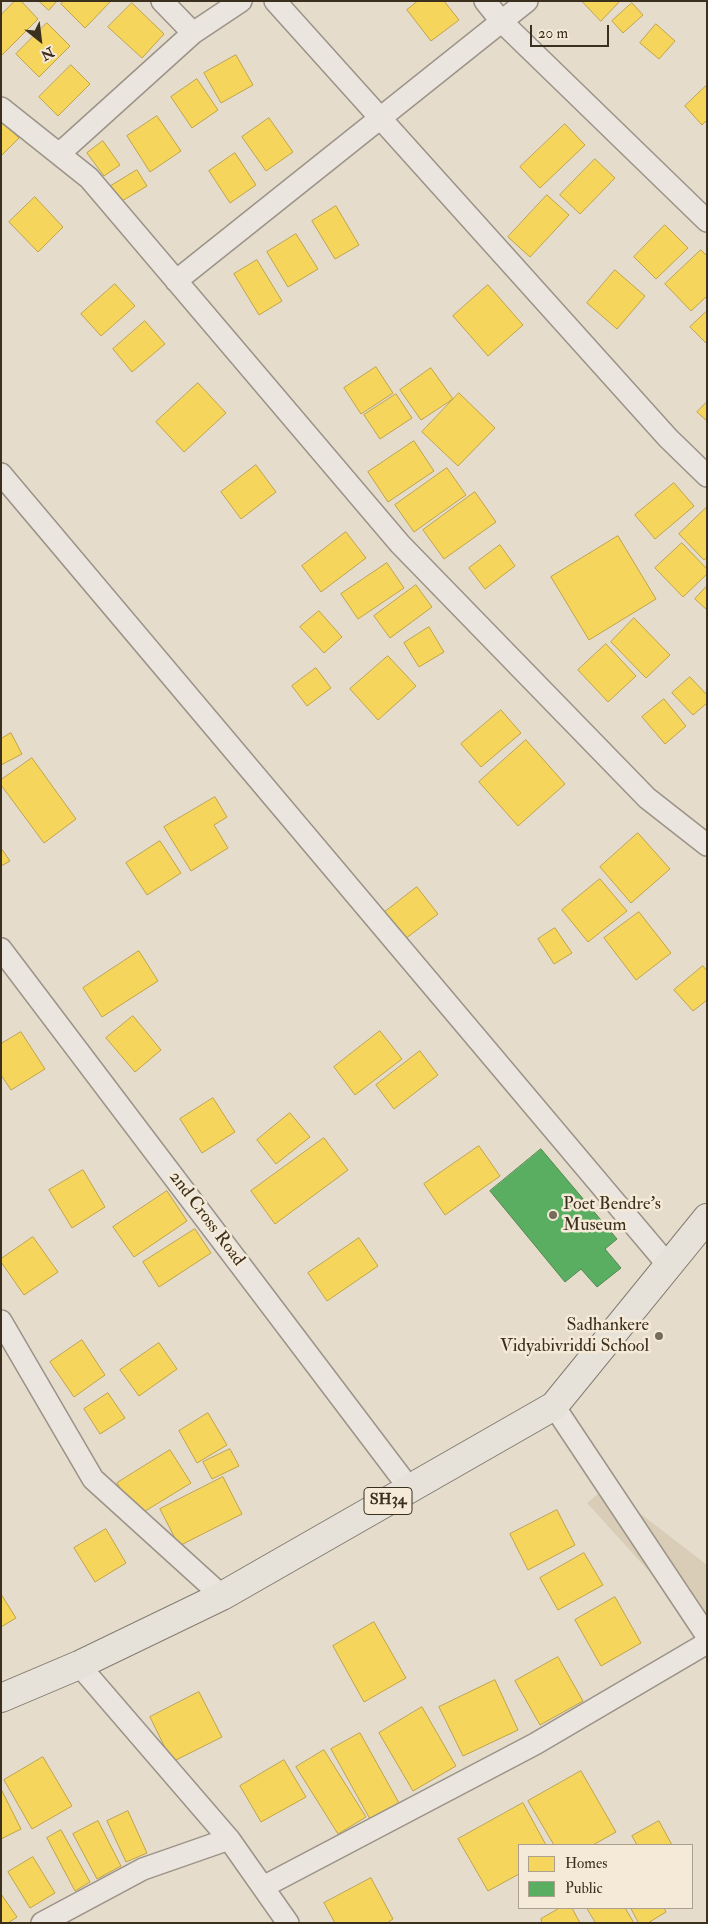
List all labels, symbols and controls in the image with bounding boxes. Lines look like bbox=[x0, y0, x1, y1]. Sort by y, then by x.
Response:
north arrow bbox=[15, 15, 65, 65]
scale bar bbox=[533, 15, 612, 47]
text: 20 m bbox=[538, 24, 568, 43]
text: N bbox=[38, 43, 57, 64]
street label: 2nd Cross Road bbox=[163, 1167, 249, 1271]
place label: Poet Bendre's Museum bbox=[563, 1194, 661, 1236]
marker: Poet Bendre's Museum bbox=[547, 1209, 559, 1221]
place label: Sadhankere Vidyabivriddi School bbox=[500, 1315, 649, 1358]
marker: Sadhankere Vidyabivriddi School bbox=[653, 1330, 665, 1342]
road number: SH34 bbox=[364, 1488, 412, 1514]
legend bbox=[518, 1844, 693, 1909]
text: Homes bbox=[565, 1854, 607, 1873]
text: Public bbox=[565, 1879, 603, 1898]

